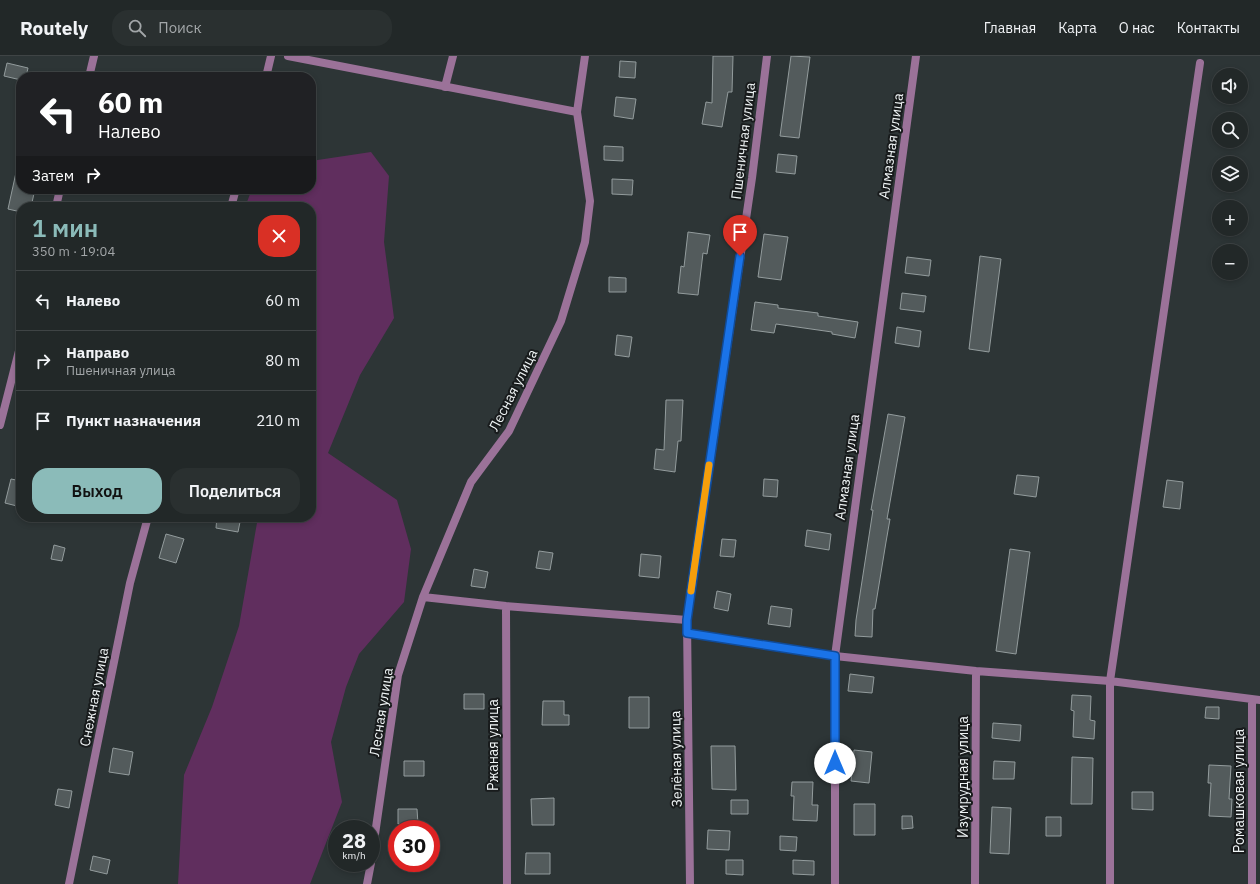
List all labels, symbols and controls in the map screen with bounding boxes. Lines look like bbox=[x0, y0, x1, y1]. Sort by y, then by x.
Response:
search box bbox=[112, 10, 392, 46]
text: Routely bbox=[20, 16, 88, 40]
icon: search bbox=[126, 17, 148, 39]
text: Поиск bbox=[158, 18, 202, 37]
text: Главная bbox=[984, 19, 1036, 37]
text: Карта bbox=[1058, 19, 1097, 37]
text: О нас bbox=[1119, 19, 1155, 37]
text: Контакты bbox=[1177, 19, 1240, 37]
map controls bbox=[1212, 68, 1248, 280]
button: sound bbox=[1212, 68, 1248, 104]
street label: Пшеничная улица bbox=[727, 81, 759, 201]
text: 60 m bbox=[98, 84, 163, 121]
icon: left bbox=[32, 88, 84, 140]
street label: Алмазная улица bbox=[875, 91, 907, 200]
button: search bbox=[1212, 112, 1248, 148]
text: Налево bbox=[98, 120, 161, 143]
button: layers bbox=[1212, 156, 1248, 192]
icon: right bbox=[82, 164, 104, 186]
text: Затем bbox=[32, 166, 74, 185]
button: + bbox=[1212, 200, 1248, 236]
text: 1 мин bbox=[32, 212, 98, 244]
button: close bbox=[258, 215, 300, 257]
pin bbox=[723, 215, 757, 256]
icon: arrive bbox=[729, 221, 751, 243]
text: 350 m · 19:04 bbox=[32, 243, 115, 260]
button: − bbox=[1212, 244, 1248, 280]
icon: left bbox=[32, 290, 54, 312]
text: Налево bbox=[66, 291, 120, 310]
text: 60 m bbox=[265, 291, 300, 310]
text: Направо bbox=[66, 343, 129, 362]
street label: Лесная улица bbox=[485, 346, 542, 434]
icon: right bbox=[32, 350, 54, 372]
text: 80 m bbox=[265, 351, 300, 370]
text: Пшеничная улица bbox=[66, 362, 175, 379]
icon: arrive bbox=[32, 410, 54, 432]
text: Пункт назначения bbox=[66, 411, 201, 430]
text: 210 m bbox=[256, 411, 300, 430]
street label: Алмазная улица bbox=[831, 412, 863, 521]
button: Выход bbox=[32, 468, 162, 514]
button: Поделиться bbox=[170, 468, 300, 514]
street label: Снежная улица bbox=[76, 645, 113, 748]
street label: Лесная улица bbox=[365, 666, 397, 758]
street label: Ржаная улица bbox=[484, 699, 502, 791]
street label: Зелёная улица bbox=[666, 710, 686, 808]
street label: Изумрудная улица bbox=[954, 715, 972, 838]
street label: Ромашковая улица bbox=[1230, 728, 1248, 853]
position arrow bbox=[814, 742, 856, 784]
speed limit sign: 30 bbox=[388, 820, 440, 872]
text: 28 bbox=[342, 827, 366, 854]
text: km/h bbox=[342, 849, 366, 862]

